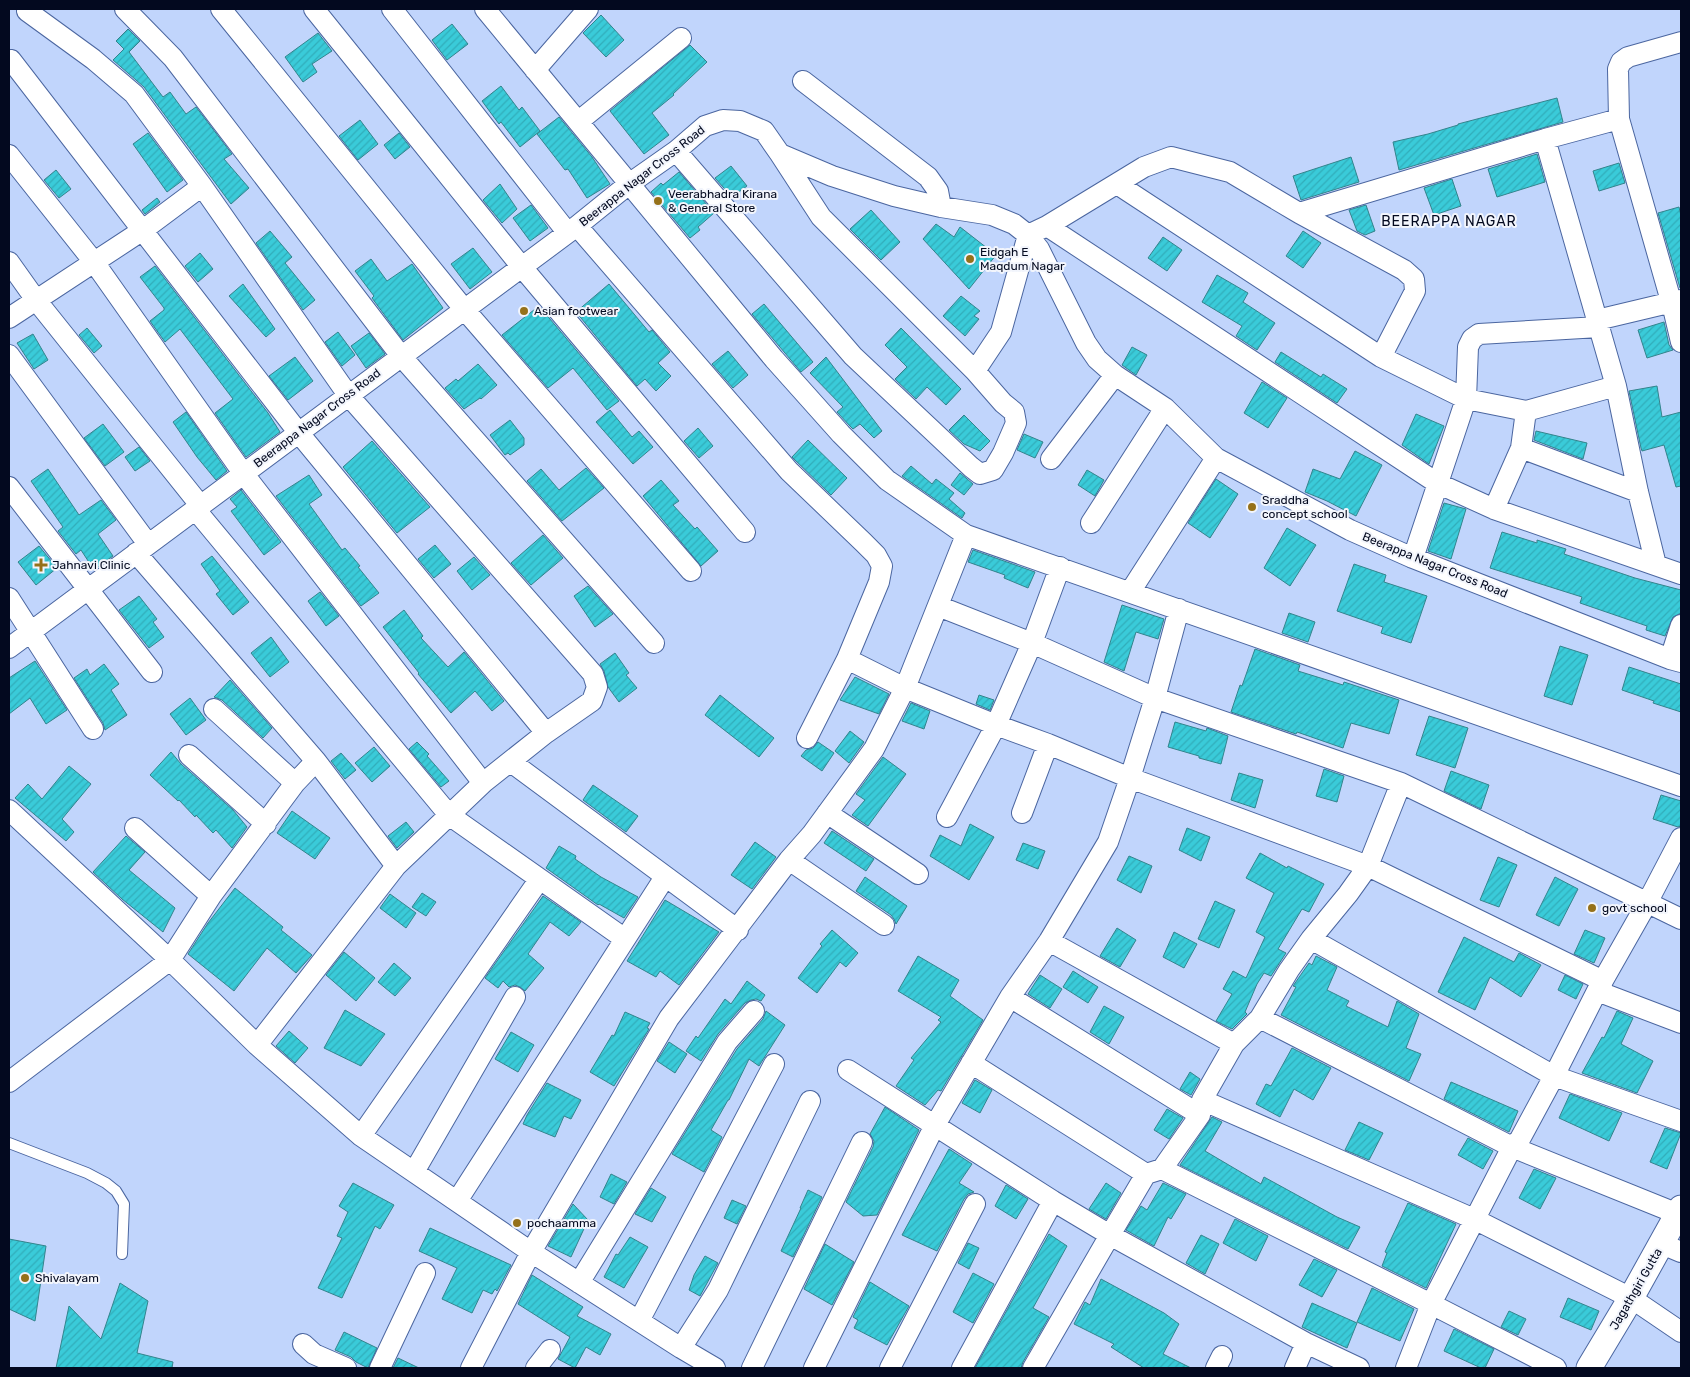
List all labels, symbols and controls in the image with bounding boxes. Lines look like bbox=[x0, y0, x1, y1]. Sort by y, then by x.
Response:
street label: Beerappa Nagar Cross Road bbox=[576, 123, 708, 229]
place label: Veerabhadra Kirana & General Store bbox=[668, 187, 777, 215]
marker: Veerabhadra Kirana & General Store bbox=[652, 195, 664, 207]
district label: BEERAPPA NAGAR bbox=[1381, 213, 1517, 230]
place label: Eidgah E Maqdum Nagar bbox=[980, 245, 1065, 273]
marker: Eidgah E Maqdum Nagar bbox=[964, 253, 976, 265]
place label: Asian footwear bbox=[534, 304, 618, 318]
marker: Asian footwear bbox=[518, 305, 530, 317]
street label: Beerappa Nagar Cross Road bbox=[251, 366, 383, 470]
place label: Sraddha concept school bbox=[1262, 493, 1348, 521]
marker: Sraddha concept school bbox=[1246, 501, 1258, 513]
street label: Beerappa Nagar Cross Road bbox=[1360, 529, 1510, 601]
marker: Jahnavi Clinic bbox=[34, 558, 48, 572]
place label: Jahnavi Clinic bbox=[52, 558, 131, 572]
place label: govt school bbox=[1602, 901, 1667, 915]
marker: govt school bbox=[1586, 902, 1598, 914]
place label: pochaamma bbox=[527, 1216, 596, 1230]
marker: pochaamma bbox=[511, 1217, 523, 1229]
street label: Jagathgiri Gutta bbox=[1607, 1246, 1665, 1332]
place label: Shivalayam bbox=[35, 1271, 99, 1285]
marker: Shivalayam bbox=[19, 1272, 31, 1284]

